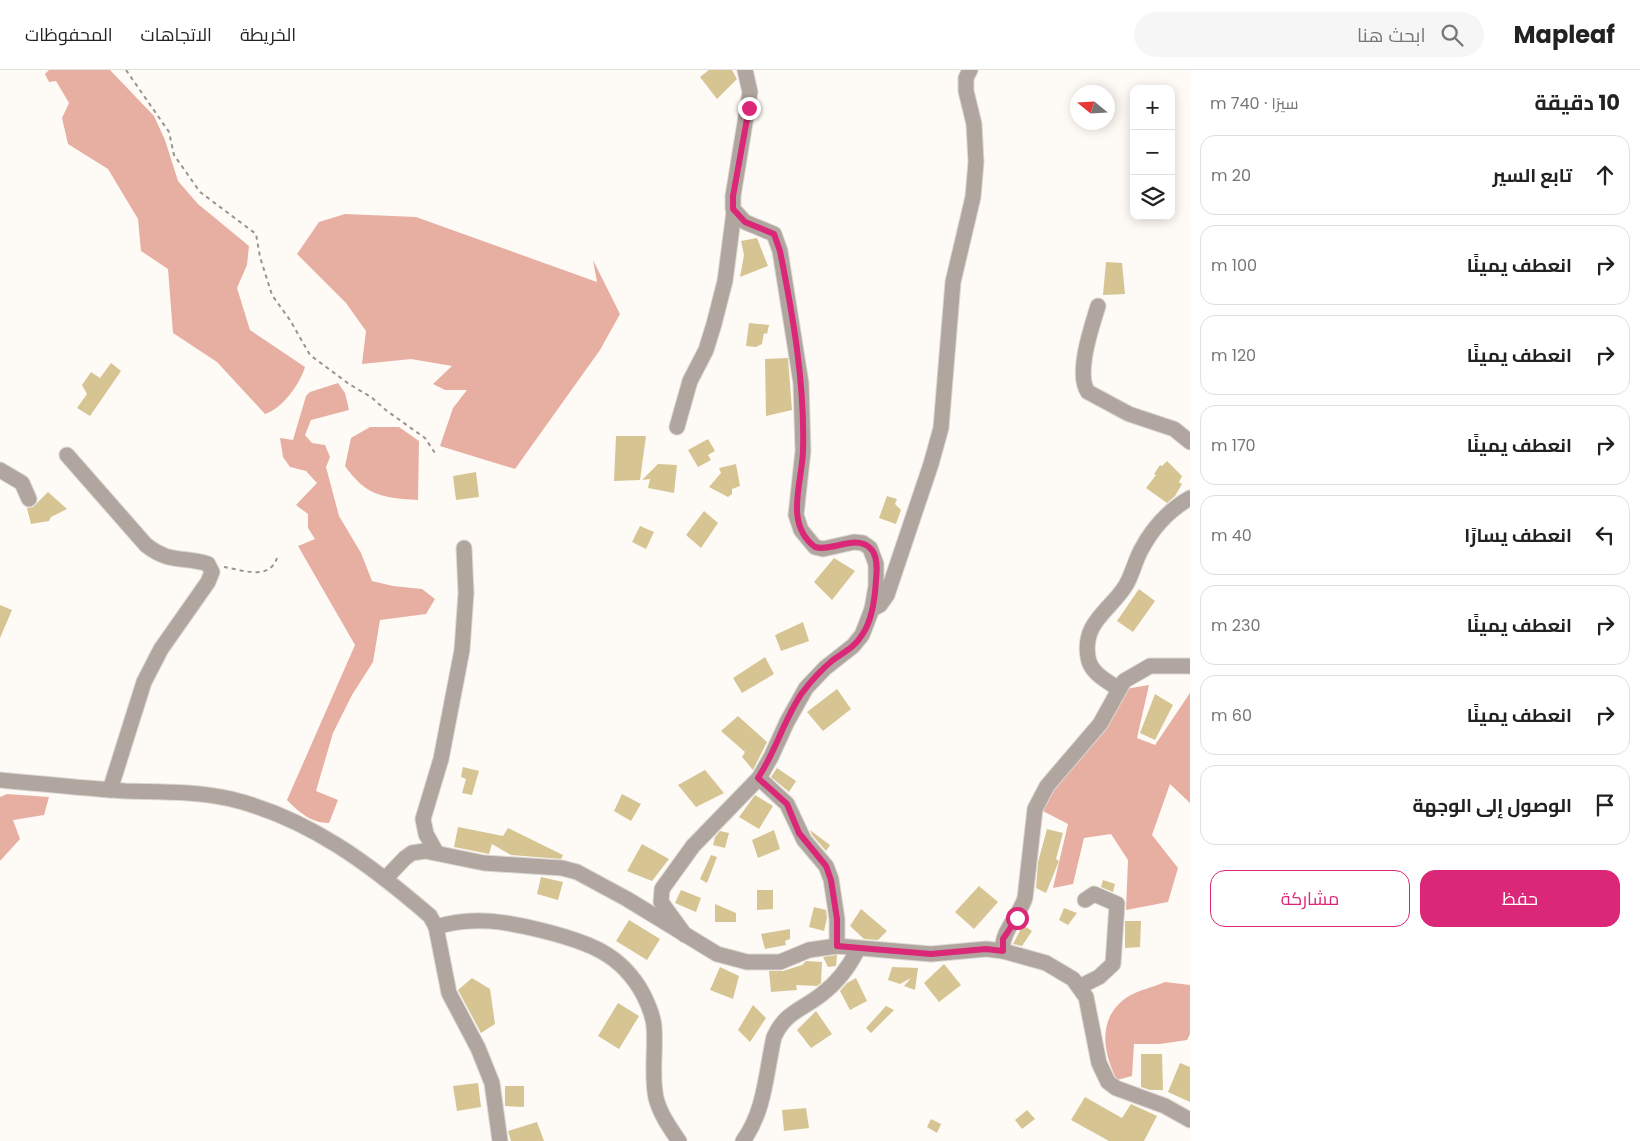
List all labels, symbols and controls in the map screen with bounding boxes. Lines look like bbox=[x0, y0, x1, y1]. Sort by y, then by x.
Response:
search box bbox=[1134, 12, 1484, 57]
text: Mapleaf bbox=[1514, 18, 1615, 51]
icon: search bbox=[1438, 21, 1466, 49]
text: المحفوظات bbox=[25, 22, 113, 47]
text: الاتجاهات bbox=[141, 22, 212, 47]
text: الخريطة bbox=[240, 22, 296, 47]
text: ابحث هنا bbox=[1357, 22, 1426, 49]
north arrow bbox=[1070, 85, 1115, 130]
map controls bbox=[1130, 85, 1175, 220]
button: + bbox=[1130, 85, 1175, 130]
text: 10 دقيقة bbox=[1535, 88, 1620, 117]
text: سيرًا · 740 m bbox=[1210, 92, 1299, 115]
route end bbox=[738, 97, 761, 120]
button: − bbox=[1130, 130, 1175, 175]
icon: ahead bbox=[1591, 161, 1619, 189]
text: تابع السير bbox=[1492, 162, 1572, 189]
text: 20 m bbox=[1211, 164, 1251, 187]
button: layers bbox=[1130, 175, 1175, 220]
icon: right bbox=[1591, 251, 1619, 279]
text: انعطف يمينًا bbox=[1467, 252, 1572, 279]
text: 100 m bbox=[1211, 254, 1257, 277]
icon: right bbox=[1591, 341, 1619, 369]
text: انعطف يمينًا bbox=[1467, 342, 1572, 369]
text: 120 m bbox=[1211, 344, 1256, 367]
icon: right bbox=[1591, 431, 1619, 459]
text: انعطف يمينًا bbox=[1467, 432, 1572, 459]
text: 170 m bbox=[1211, 434, 1256, 457]
icon: left bbox=[1591, 521, 1619, 549]
text: انعطف يسارًا bbox=[1464, 522, 1572, 549]
text: 40 m bbox=[1211, 524, 1252, 547]
icon: right bbox=[1591, 611, 1619, 639]
text: انعطف يمينًا bbox=[1467, 612, 1572, 639]
text: 230 m bbox=[1211, 614, 1260, 637]
icon: right bbox=[1591, 701, 1619, 729]
text: انعطف يمينًا bbox=[1467, 702, 1572, 729]
text: 60 m bbox=[1211, 704, 1252, 727]
icon: arrive bbox=[1591, 791, 1619, 819]
text: الوصول إلى الوجهة bbox=[1413, 792, 1572, 819]
button: مشاركة bbox=[1210, 870, 1410, 927]
button: حفظ bbox=[1420, 870, 1620, 927]
route start bbox=[1006, 907, 1029, 930]

